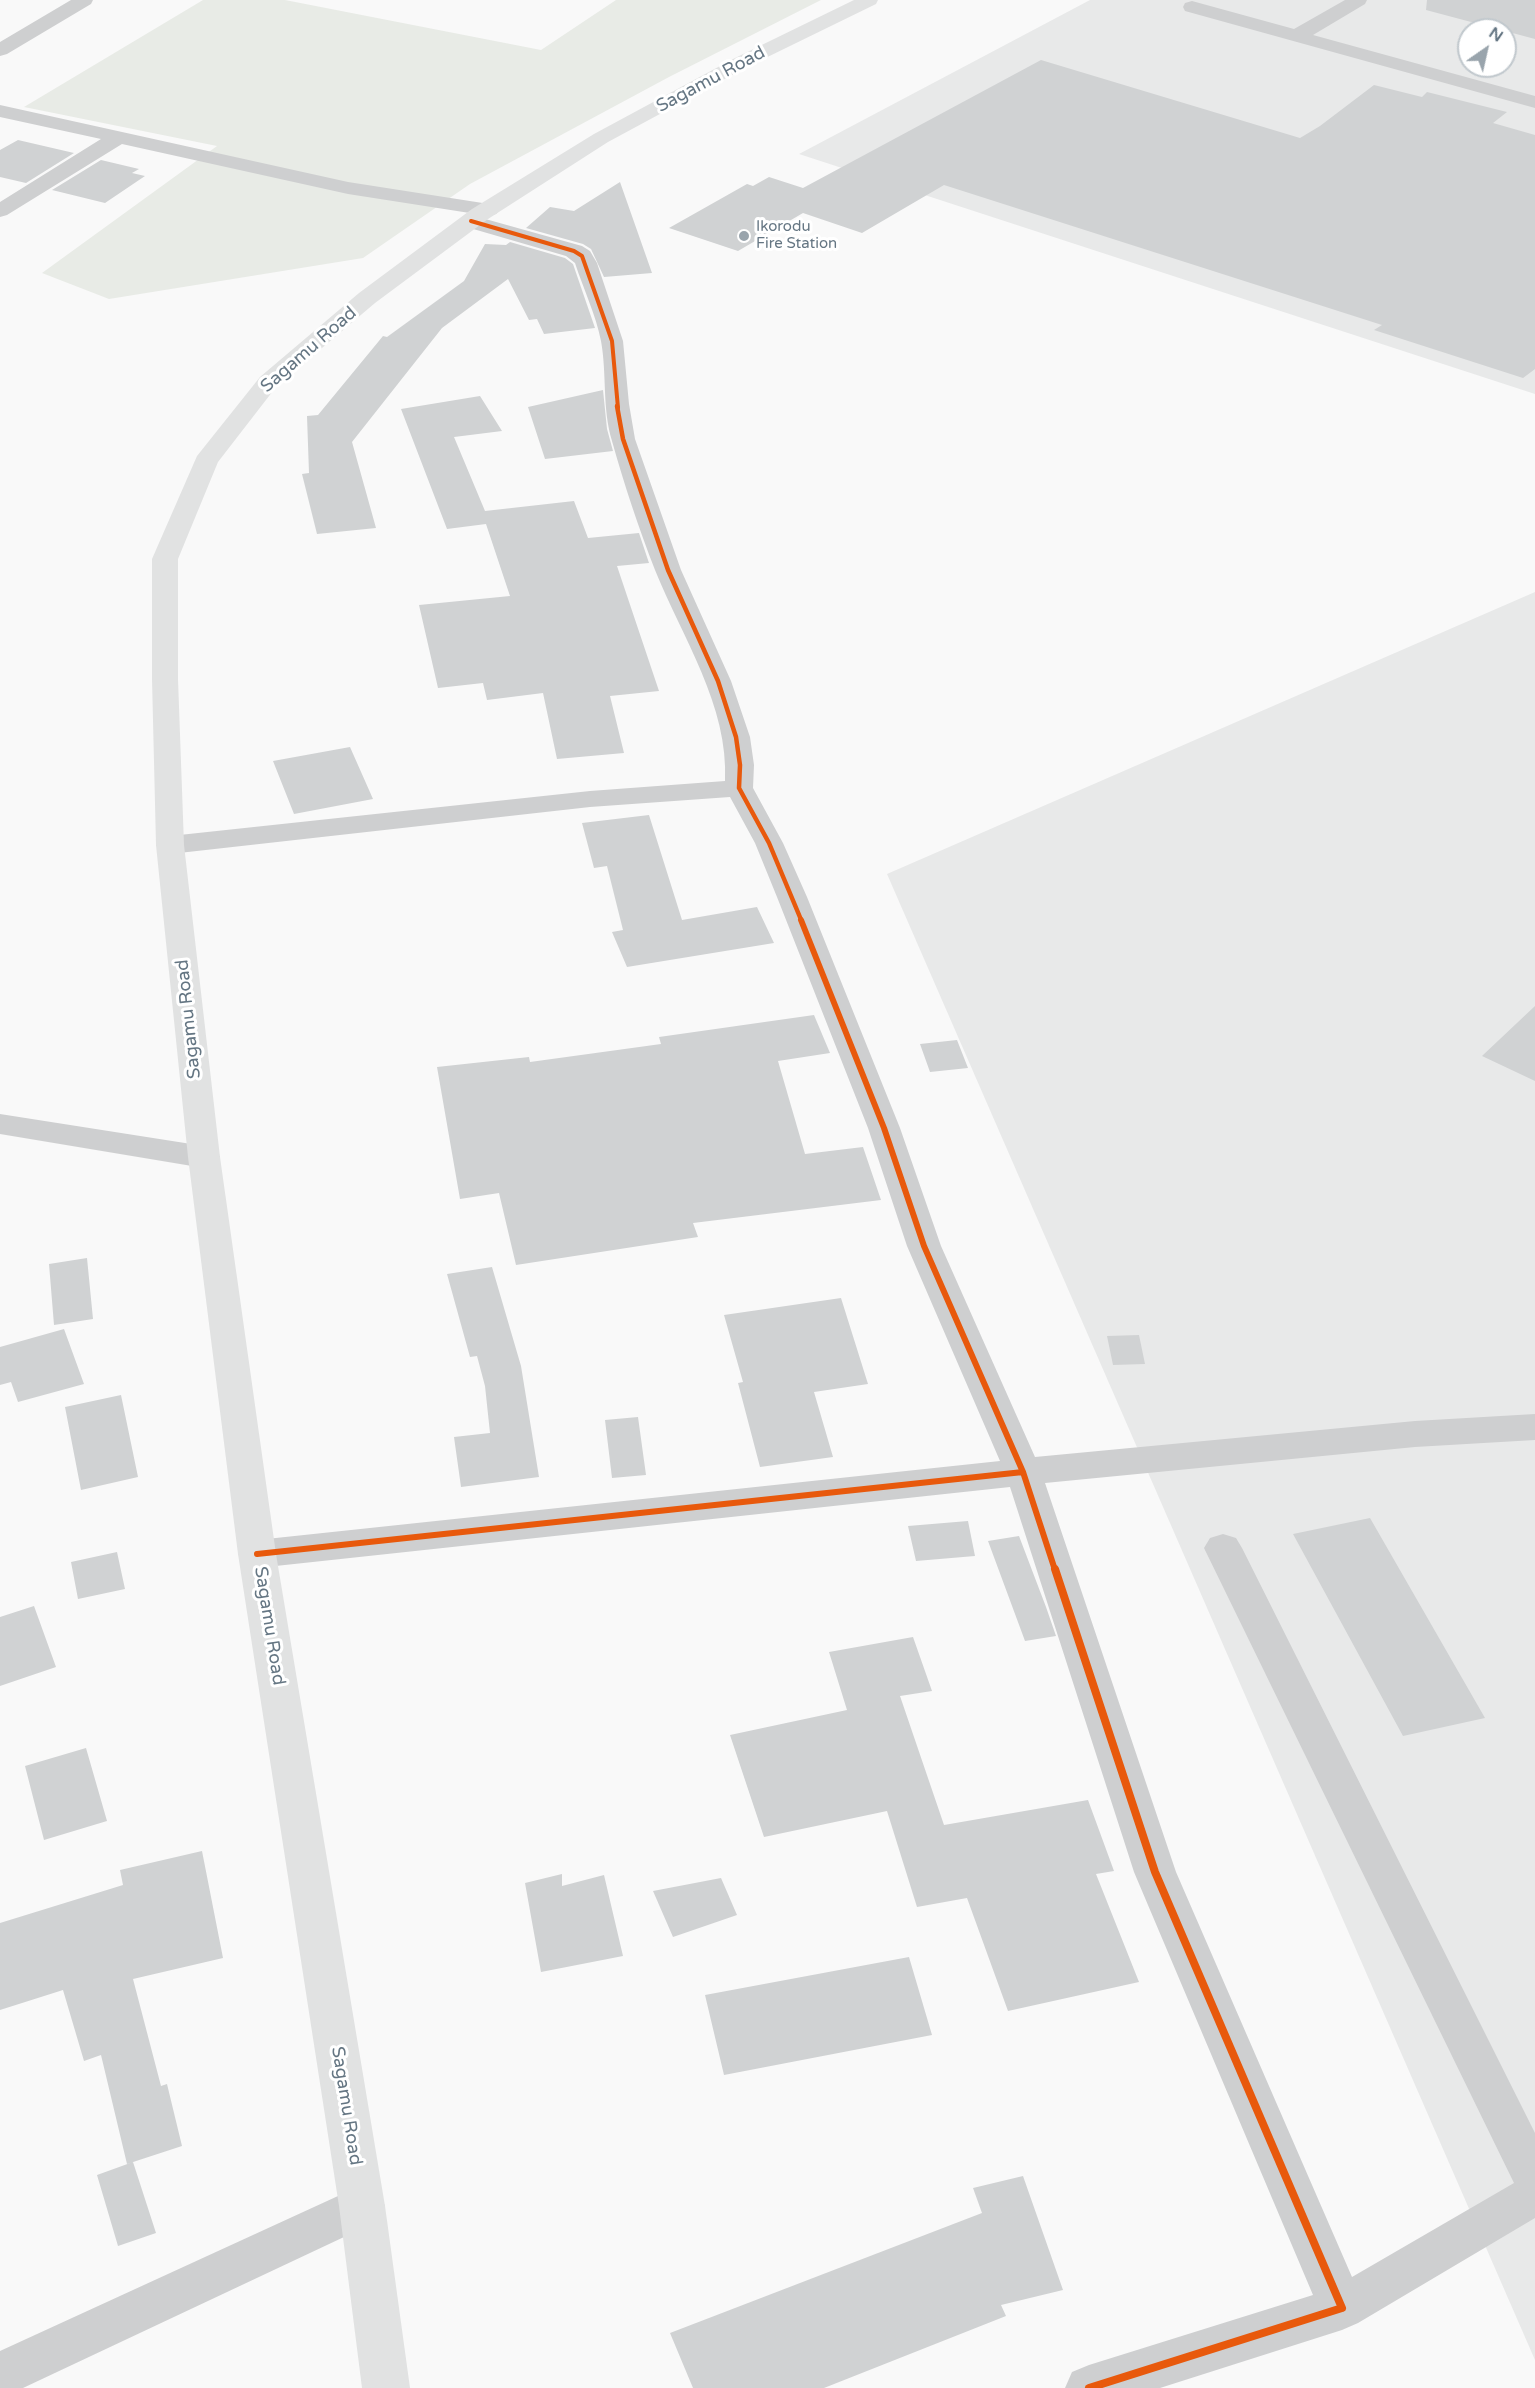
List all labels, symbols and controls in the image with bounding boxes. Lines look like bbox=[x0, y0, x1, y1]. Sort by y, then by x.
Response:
north arrow bbox=[1457, 18, 1517, 78]
text: N bbox=[1485, 23, 1507, 47]
street label: Sagamu Road bbox=[653, 42, 769, 118]
place label: Ikorodu Fire Station bbox=[756, 218, 837, 253]
marker: Ikorodu Fire Station bbox=[737, 229, 751, 243]
street label: Sagamu Road bbox=[257, 302, 361, 398]
street label: Sagamu Road bbox=[172, 958, 206, 1080]
street label: Sagamu Road bbox=[249, 1565, 289, 1687]
street label: Sagamu Road bbox=[326, 2045, 366, 2167]

